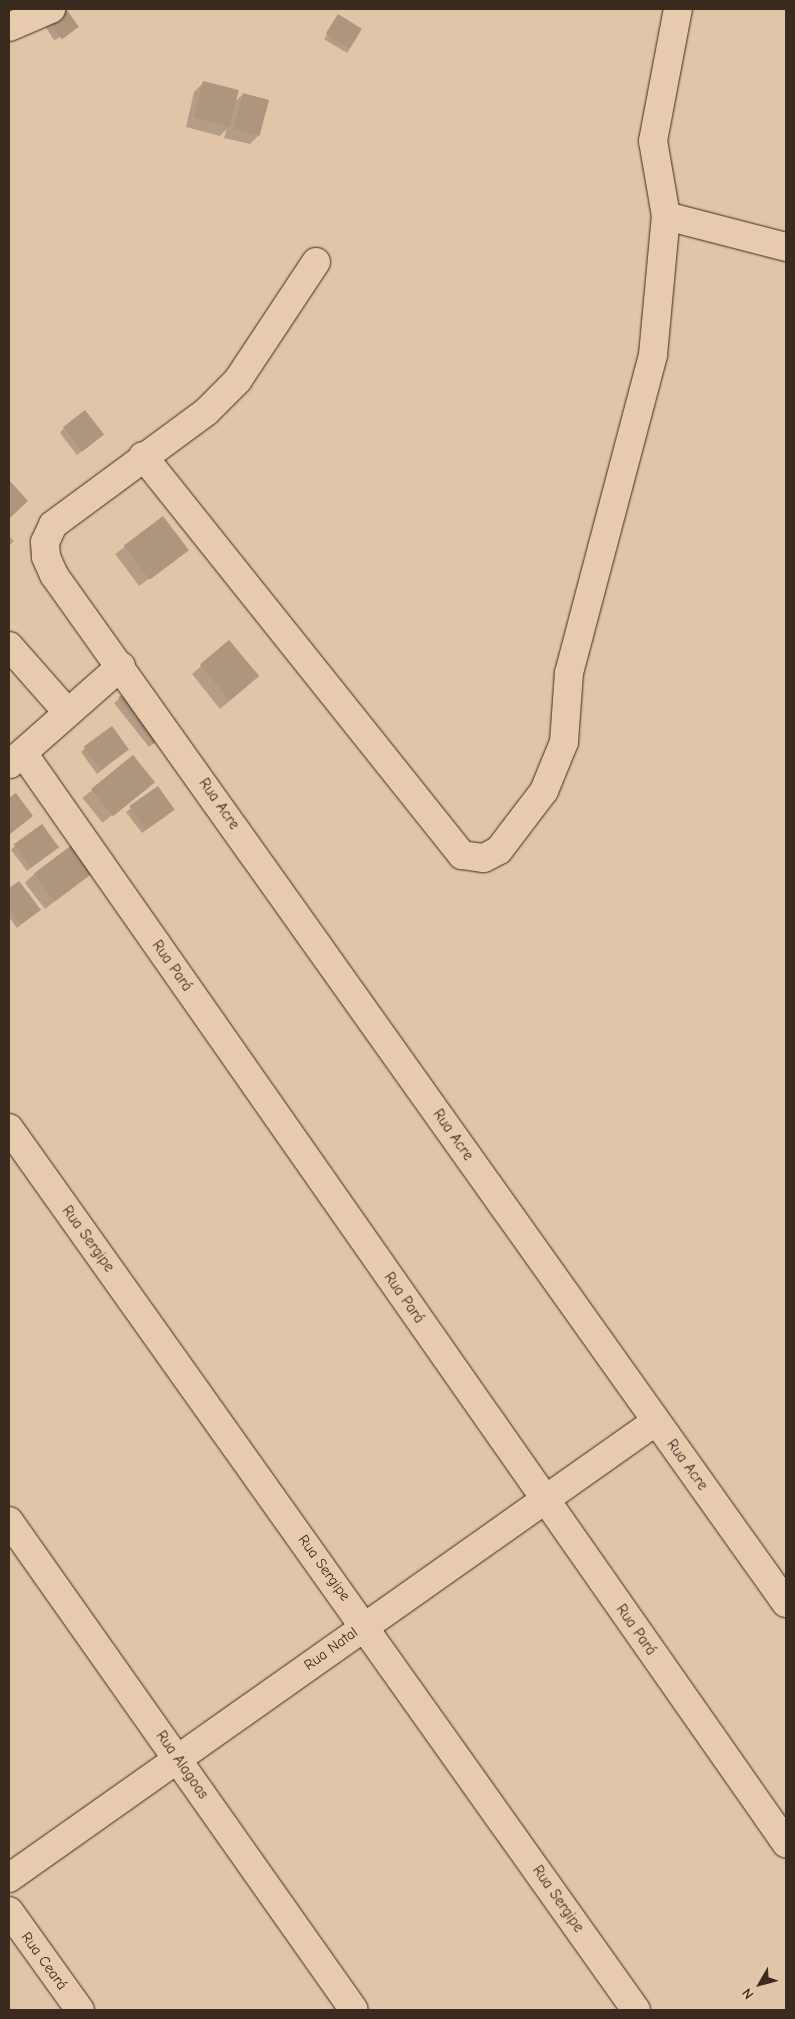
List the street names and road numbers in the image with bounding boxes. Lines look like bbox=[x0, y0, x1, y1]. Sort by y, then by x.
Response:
street label: Rua Acre bbox=[195, 775, 243, 833]
street label: Rua Pará bbox=[148, 937, 196, 995]
street label: Rua Acre bbox=[429, 1106, 477, 1164]
street label: Rua Sergipe bbox=[58, 1202, 118, 1276]
street label: Rua Pará bbox=[380, 1269, 428, 1327]
street label: Rua Acre bbox=[663, 1436, 711, 1494]
street label: Rua Sergipe bbox=[294, 1531, 354, 1605]
street label: Rua Pará bbox=[612, 1601, 660, 1659]
street label: Rua Natal bbox=[301, 1624, 361, 1674]
street label: Rua Alagoas bbox=[152, 1727, 212, 1803]
street label: Rua Sergipe bbox=[528, 1862, 588, 1936]
street label: Rua Ceará bbox=[17, 1929, 71, 1993]

